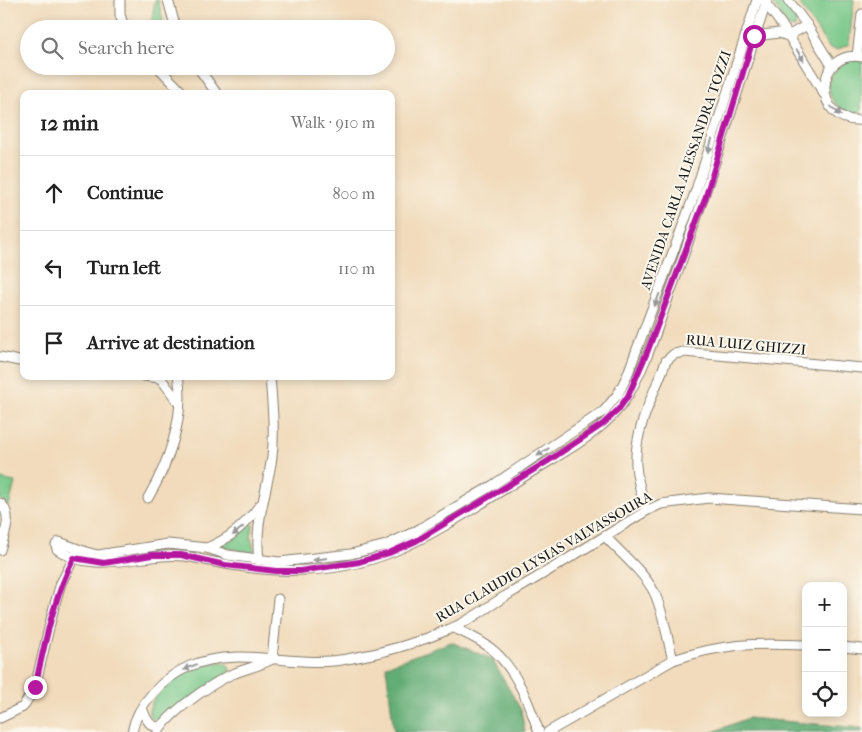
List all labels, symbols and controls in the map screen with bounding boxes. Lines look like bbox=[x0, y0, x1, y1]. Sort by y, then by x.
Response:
search box bbox=[20, 20, 395, 75]
route start bbox=[743, 25, 766, 48]
icon: search bbox=[38, 34, 66, 62]
text: Search here bbox=[78, 37, 174, 59]
street label: AVENIDA CARLA ALESSANDRA TOZZI bbox=[637, 48, 735, 293]
one-way arrow bbox=[795, 48, 804, 61]
one-way arrow bbox=[829, 105, 841, 117]
text: 12 min bbox=[40, 111, 99, 135]
text: Walk · 910 m bbox=[291, 113, 375, 132]
one-way arrow bbox=[705, 139, 713, 154]
icon: ahead bbox=[40, 179, 68, 207]
text: Continue bbox=[87, 182, 163, 204]
text: 800 m bbox=[333, 184, 375, 203]
icon: left bbox=[40, 254, 68, 282]
text: Turn left bbox=[87, 257, 161, 279]
text: 110 m bbox=[338, 259, 375, 278]
one-way arrow bbox=[652, 293, 660, 307]
icon: arrive bbox=[40, 329, 68, 357]
street label: RUA LUIZ GHIZZI bbox=[685, 331, 807, 359]
text: Arrive at destination bbox=[87, 332, 255, 354]
one-way arrow bbox=[537, 448, 550, 457]
street label: RUA CLAUDIO LYSIAS VALVASSOURA bbox=[433, 487, 656, 626]
one-way arrow bbox=[231, 526, 245, 536]
one-way arrow bbox=[312, 555, 328, 563]
map controls bbox=[802, 582, 847, 717]
button: + bbox=[802, 582, 847, 627]
button: − bbox=[802, 627, 847, 672]
one-way arrow bbox=[182, 663, 197, 671]
button: locate bbox=[802, 672, 847, 717]
route end bbox=[24, 676, 47, 699]

